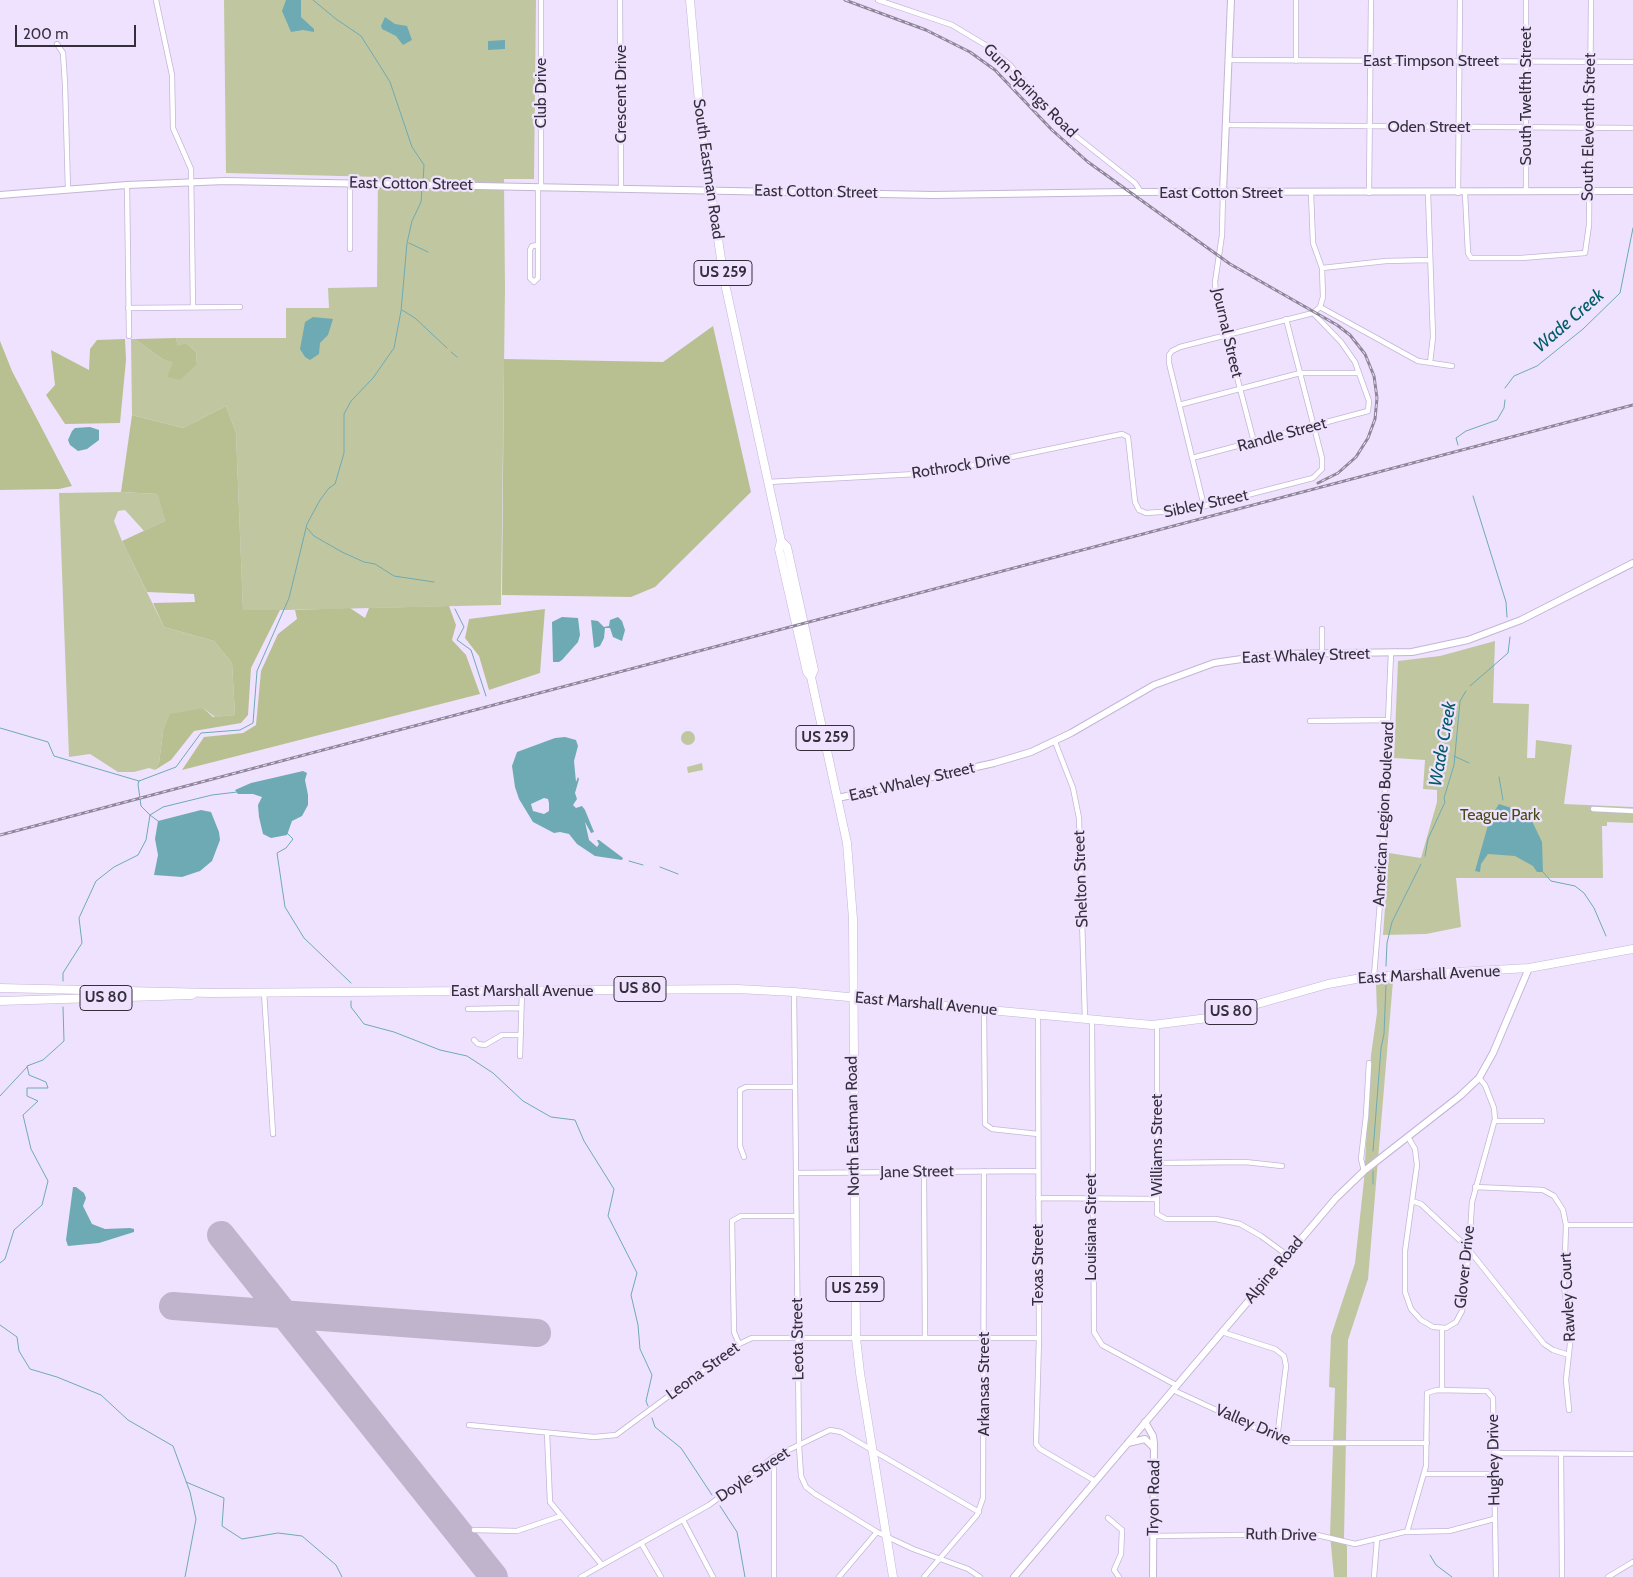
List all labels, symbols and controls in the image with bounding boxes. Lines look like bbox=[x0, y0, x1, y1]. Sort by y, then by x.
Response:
scale bar bbox=[18, 15, 139, 47]
text: 200 m bbox=[23, 25, 68, 43]
street label: South Twelfth Street bbox=[1516, 26, 1536, 166]
street label: Gum Springs Road bbox=[979, 40, 1081, 142]
street label: Crescent Drive bbox=[611, 45, 631, 143]
street label: East Timpson Street bbox=[1363, 51, 1499, 71]
street label: South Eleventh Street bbox=[1578, 53, 1600, 201]
street label: Club Drive bbox=[531, 58, 551, 128]
street label: South Eastman Road bbox=[689, 97, 727, 241]
street label: Oden Street bbox=[1388, 117, 1470, 137]
street label: East Cotton Street bbox=[349, 173, 473, 195]
street label: East Cotton Street bbox=[754, 181, 878, 203]
street label: East Cotton Street bbox=[1159, 183, 1283, 203]
road number: US 259 bbox=[694, 260, 752, 286]
water label: Wade Creek bbox=[1529, 285, 1609, 357]
street label: Journal Street bbox=[1207, 286, 1247, 380]
street label: Randle Street bbox=[1235, 414, 1329, 456]
street label: Rothrock Drive bbox=[910, 449, 1012, 483]
street label: Sibley Street bbox=[1162, 486, 1250, 522]
street label: East Whaley Street bbox=[1242, 644, 1370, 668]
water label: Wade Creek bbox=[1425, 700, 1461, 788]
street label: American Legion Boulevard bbox=[1370, 721, 1398, 907]
road number: US 259 bbox=[796, 726, 854, 750]
street label: East Whaley Street bbox=[847, 758, 977, 806]
park label: Teague Park bbox=[1460, 805, 1540, 825]
street label: Shelton Street bbox=[1070, 830, 1092, 928]
street label: East Marshall Avenue bbox=[1357, 962, 1501, 988]
road number: US 80 bbox=[614, 976, 666, 1002]
street label: East Marshall Avenue bbox=[451, 981, 593, 1001]
road number: US 80 bbox=[80, 986, 132, 1010]
street label: East Marshall Avenue bbox=[854, 988, 998, 1020]
road number: US 80 bbox=[1205, 1000, 1257, 1024]
street label: North Eastman Road bbox=[842, 1056, 864, 1196]
street label: Williams Street bbox=[1147, 1094, 1167, 1196]
street label: Jane Street bbox=[880, 1162, 954, 1182]
street label: Louisiana Street bbox=[1081, 1173, 1101, 1281]
street label: Texas Street bbox=[1028, 1224, 1048, 1306]
street label: Glover Drive bbox=[1451, 1224, 1479, 1310]
street label: Alpine Road bbox=[1241, 1233, 1307, 1307]
street label: Rawley Court bbox=[1556, 1252, 1580, 1342]
road number: US 259 bbox=[826, 1276, 884, 1302]
street label: Leota Street bbox=[788, 1298, 808, 1380]
street label: Arkansas Street bbox=[974, 1332, 994, 1436]
street label: Leona Street bbox=[662, 1338, 744, 1404]
street label: Valley Drive bbox=[1212, 1401, 1294, 1449]
street label: Hughey Drive bbox=[1484, 1414, 1504, 1506]
street label: Doyle Street bbox=[712, 1443, 794, 1507]
street label: Tryon Road bbox=[1144, 1460, 1164, 1536]
street label: Ruth Drive bbox=[1245, 1525, 1317, 1545]

